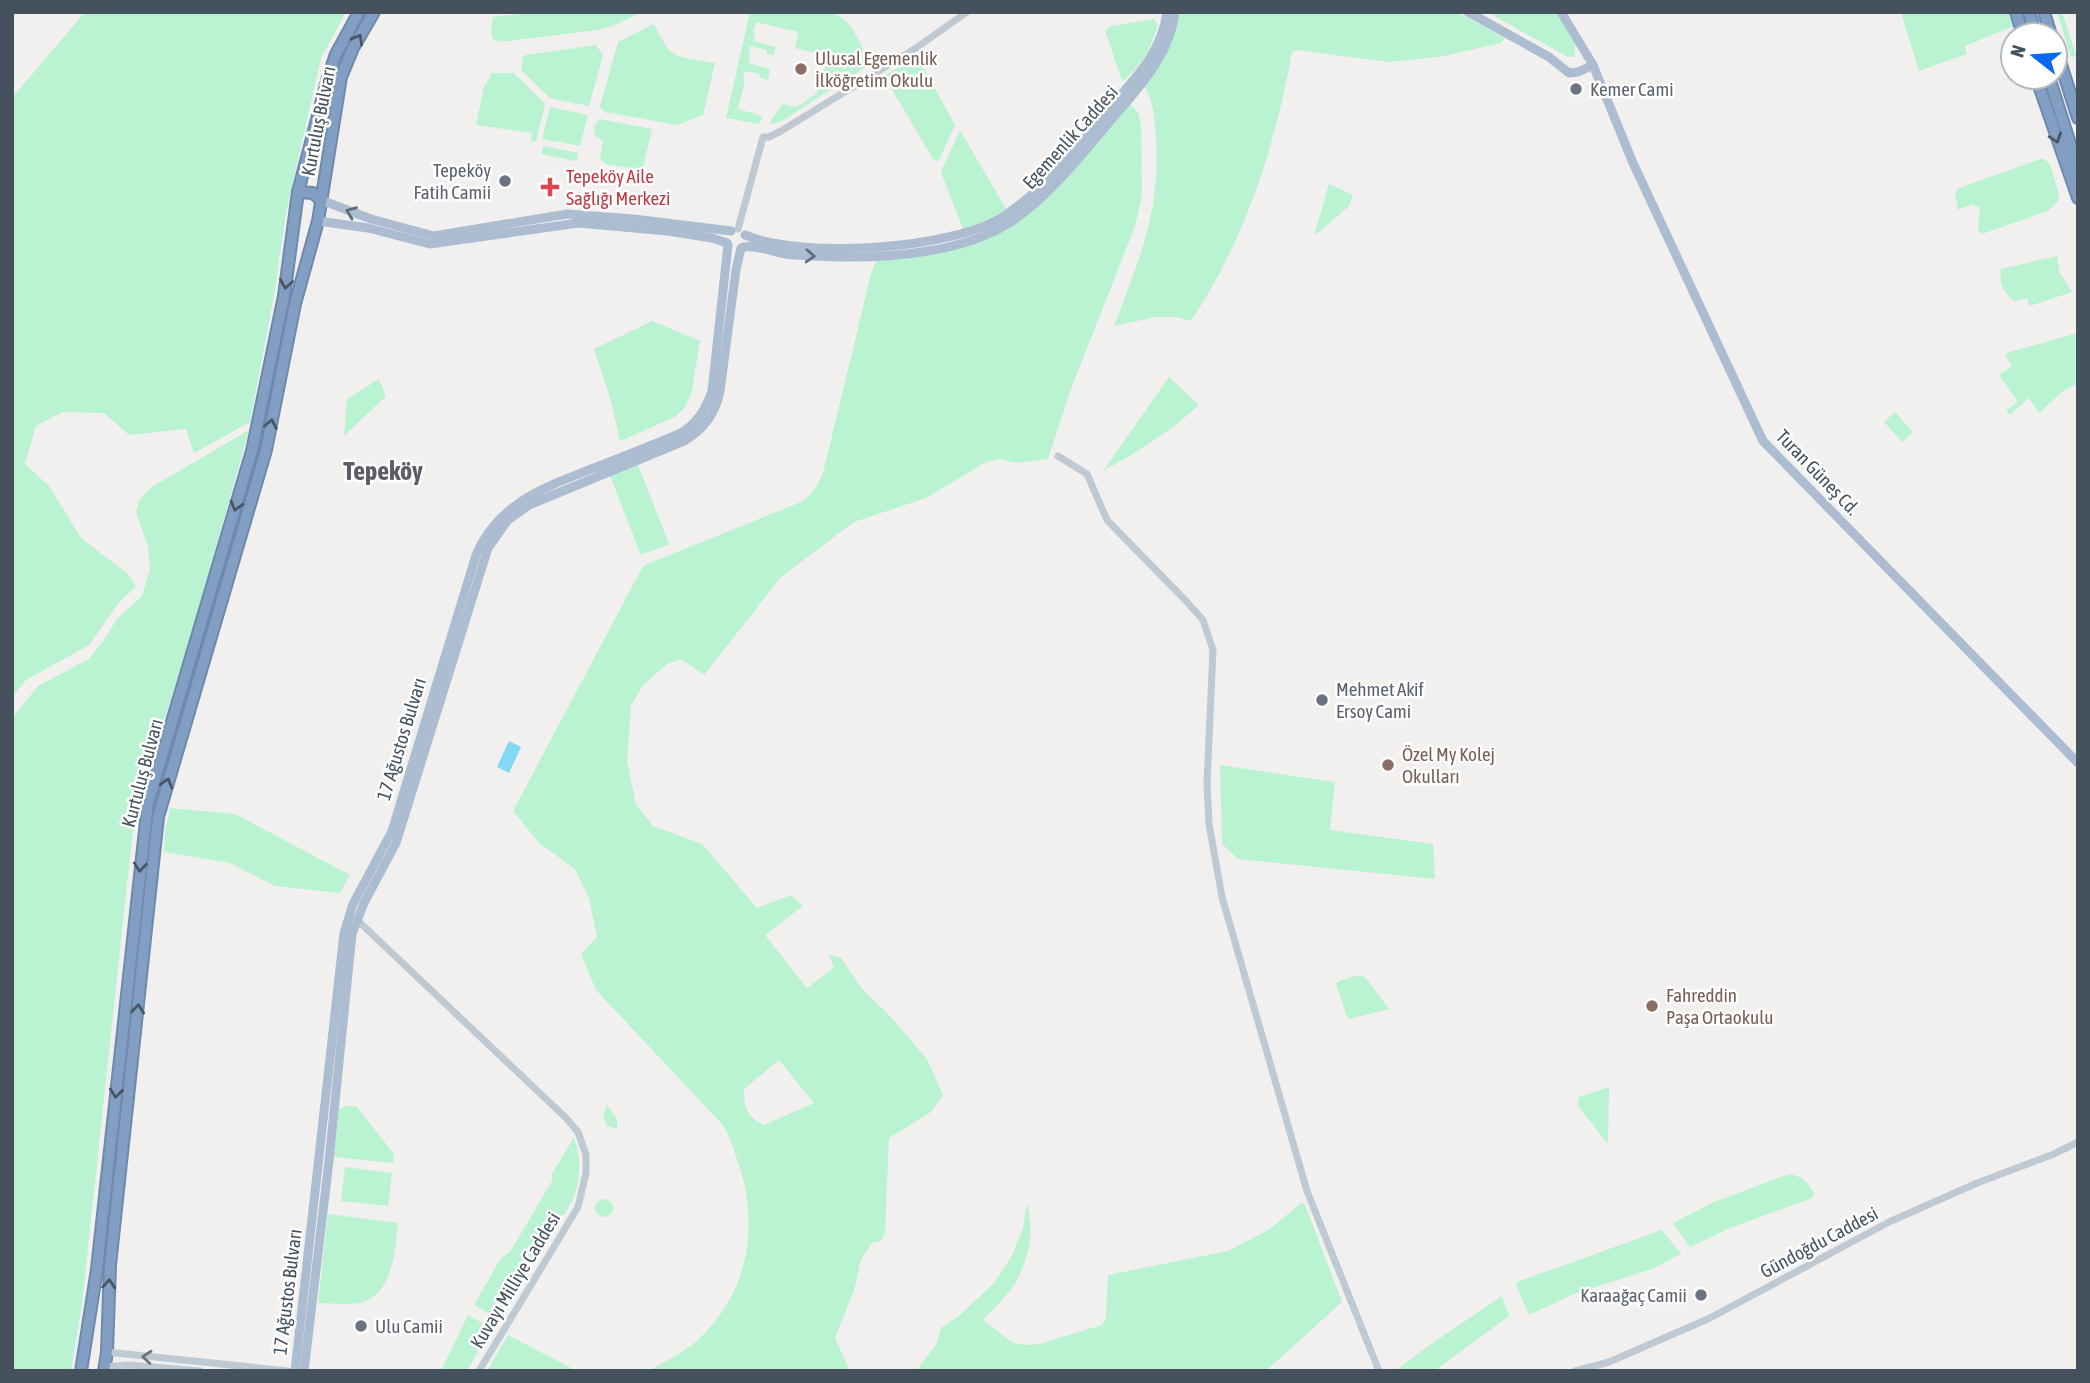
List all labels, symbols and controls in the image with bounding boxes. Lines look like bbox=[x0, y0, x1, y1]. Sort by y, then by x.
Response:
north arrow bbox=[1999, 21, 2069, 91]
one-way arrow bbox=[350, 34, 363, 47]
text: N bbox=[2006, 42, 2030, 60]
place label: Ulusal Egemenlik İlköğretim Okulu bbox=[815, 47, 938, 91]
marker: Ulusal Egemenlik İlköğretim Okulu bbox=[793, 61, 809, 77]
street label: Kurtuluş Bulvarı bbox=[297, 64, 339, 178]
place label: Kemer Cami bbox=[1590, 78, 1674, 100]
street label: Egemenlik Caddesi bbox=[1018, 81, 1122, 193]
marker: Kemer Cami bbox=[1568, 81, 1584, 97]
one-way arrow bbox=[2048, 131, 2062, 143]
place label: Tepeköy Fatih Camii bbox=[413, 159, 491, 203]
place label: Tepeköy Aile Sağlığı Merkezi bbox=[566, 165, 670, 209]
marker: Tepeköy Fatih Camii bbox=[497, 173, 513, 189]
marker: Tepeköy Aile Sağlığı Merkezi bbox=[540, 177, 560, 197]
one-way arrow bbox=[345, 206, 358, 220]
one-way arrow bbox=[805, 248, 816, 263]
one-way arrow bbox=[279, 278, 294, 290]
one-way arrow bbox=[263, 418, 278, 430]
street label: Turan Güneş Cd. bbox=[1772, 425, 1864, 519]
district label: Tepeköy bbox=[343, 456, 423, 486]
one-way arrow bbox=[230, 499, 245, 511]
street label: 17 Ağustos Bulvarı bbox=[372, 675, 430, 803]
place label: Mehmet Akif Ersoy Cami bbox=[1336, 678, 1424, 722]
marker: Mehmet Akif Ersoy Cami bbox=[1314, 692, 1330, 708]
street label: Kurtuluş Bulvarı bbox=[117, 716, 167, 830]
place label: Özel My Kolej Okulları bbox=[1402, 743, 1495, 787]
marker: Özel My Kolej Okulları bbox=[1380, 757, 1396, 773]
one-way arrow bbox=[159, 778, 174, 790]
one-way arrow bbox=[132, 861, 147, 873]
place label: Fahreddin Paşa Ortaokulu bbox=[1666, 984, 1773, 1028]
marker: Fahreddin Paşa Ortaokulu bbox=[1644, 998, 1660, 1014]
one-way arrow bbox=[130, 1003, 145, 1014]
one-way arrow bbox=[108, 1087, 123, 1099]
street label: Gündoğdu Caddesi bbox=[1756, 1202, 1882, 1282]
street label: Kuvayı Milliye Caddesi bbox=[466, 1208, 564, 1352]
street label: 17 Ağustos Bulvarı bbox=[268, 1228, 306, 1356]
one-way arrow bbox=[101, 1278, 116, 1289]
place label: Karaağaç Camii bbox=[1580, 1284, 1687, 1306]
marker: Karaağaç Camii bbox=[1693, 1287, 1709, 1303]
place label: Ulu Camii bbox=[375, 1315, 443, 1337]
marker: Ulu Camii bbox=[353, 1318, 369, 1334]
one-way arrow bbox=[141, 1350, 152, 1365]

